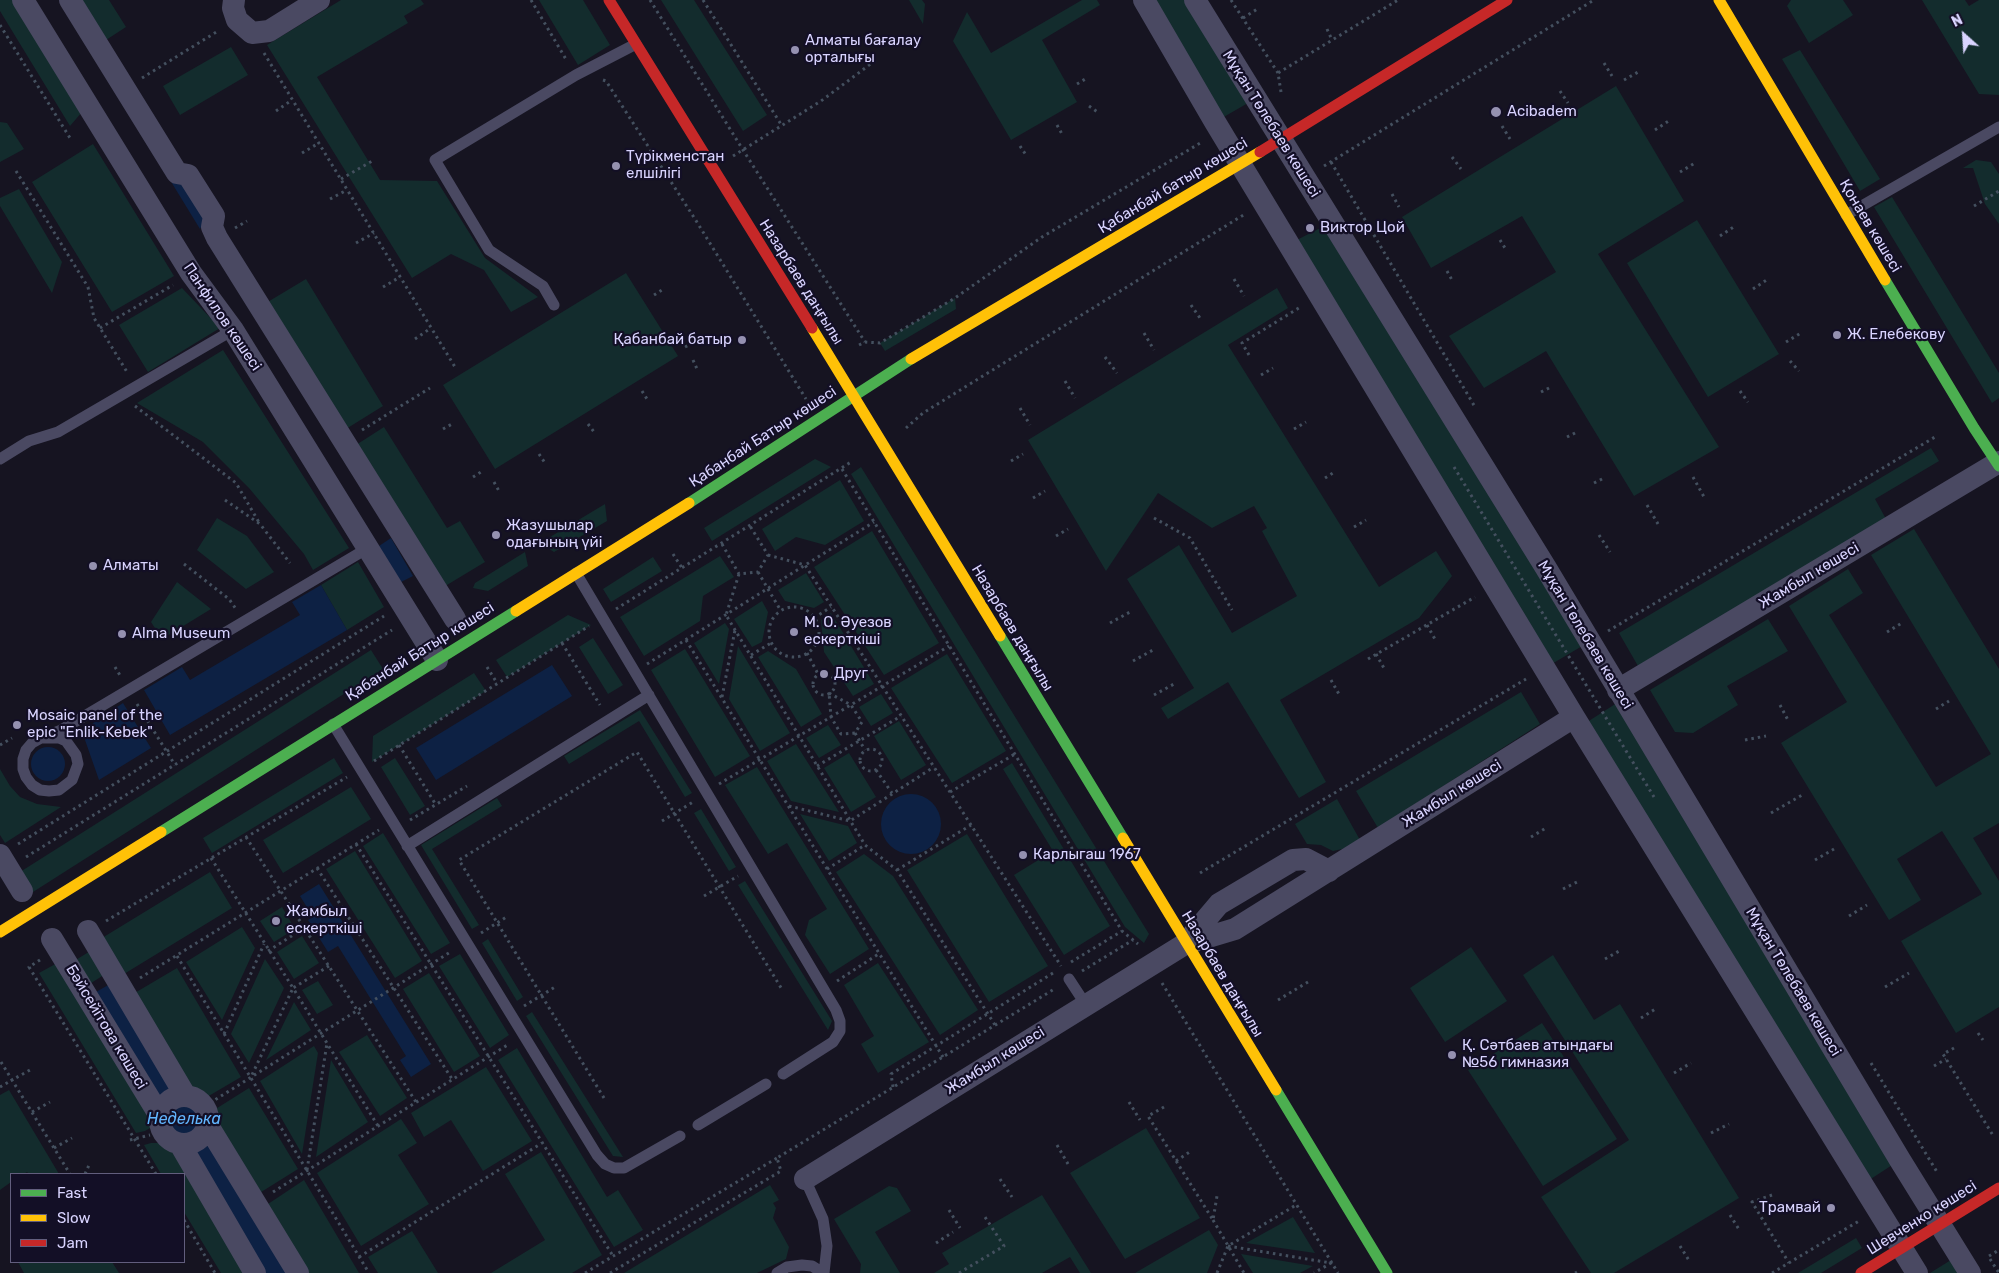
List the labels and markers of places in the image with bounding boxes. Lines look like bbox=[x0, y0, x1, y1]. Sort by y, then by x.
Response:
place label: Алматы бағалау орталығы bbox=[805, 32, 921, 67]
marker: Алматы бағалау орталығы bbox=[789, 44, 801, 56]
place label: Acibadem bbox=[1507, 103, 1577, 121]
marker: Acibadem bbox=[1489, 105, 1503, 119]
place label: Түрікменстан елшілігі bbox=[626, 148, 724, 183]
marker: Түрікменстан елшілігі bbox=[610, 160, 622, 172]
place label: Виктор Цой bbox=[1320, 219, 1405, 237]
marker: Виктор Цой bbox=[1304, 222, 1316, 234]
place label: Ж. Елебекову bbox=[1847, 326, 1946, 344]
marker: Ж. Елебекову bbox=[1831, 329, 1843, 341]
place label: Қабанбай батыр bbox=[613, 331, 732, 349]
marker: Қабанбай батыр bbox=[736, 334, 748, 346]
place label: Жазушылар одағының үйі bbox=[506, 517, 602, 552]
marker: Жазушылар одағының үйі bbox=[490, 529, 502, 541]
place label: Алматы bbox=[103, 557, 159, 575]
marker: Алматы bbox=[87, 560, 99, 572]
place label: М. О. Әуезов ескерткіші bbox=[804, 614, 892, 649]
place label: Alma Museum bbox=[132, 625, 230, 643]
marker: М. О. Әуезов ескерткіші bbox=[788, 626, 800, 638]
marker: Alma Museum bbox=[116, 628, 128, 640]
place label: Друг bbox=[834, 665, 868, 683]
marker: Друг bbox=[818, 668, 830, 680]
place label: Mosaic panel of the epic "Enlik-Kebek" bbox=[27, 707, 162, 742]
marker: Mosaic panel of the epic "Enlik-Kebek" bbox=[11, 719, 23, 731]
place label: Карлыгаш 1967 bbox=[1033, 846, 1141, 864]
marker: Карлыгаш 1967 bbox=[1017, 849, 1029, 861]
place label: Жамбыл ескерткіші bbox=[286, 903, 362, 938]
marker: Жамбыл ескерткіші bbox=[270, 915, 282, 927]
place label: Қ. Сәтбаев атындағы №56 гимназия bbox=[1462, 1037, 1613, 1072]
marker: Қ. Сәтбаев атындағы №56 гимназия bbox=[1446, 1049, 1458, 1061]
place label: Трамвай bbox=[1759, 1199, 1821, 1217]
marker: Трамвай bbox=[1825, 1202, 1837, 1214]

